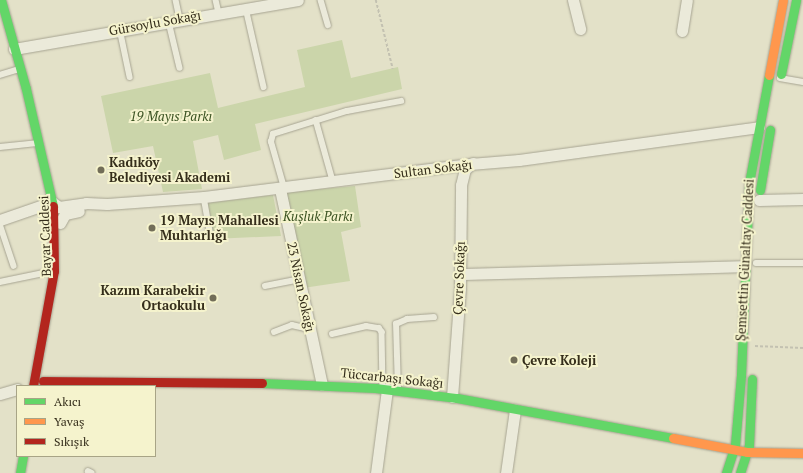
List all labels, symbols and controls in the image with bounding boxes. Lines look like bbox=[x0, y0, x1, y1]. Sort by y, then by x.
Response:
street label: Gürsoylu Sokağı bbox=[108, 7, 202, 39]
park label: 19 Mayıs Parkı bbox=[130, 108, 212, 124]
place label: Kadıköy Belediyesi Akademi bbox=[109, 155, 231, 186]
street label: Sultan Sokağı bbox=[393, 156, 473, 182]
marker: Kadıköy Belediyesi Akademi bbox=[96, 165, 106, 175]
street label: Şemsettin Günaltay Caddesi bbox=[733, 178, 757, 342]
street label: Bayar Caddesi bbox=[36, 195, 54, 277]
park label: Kuşluk Parkı bbox=[283, 208, 353, 224]
place label: 19 Mayıs Mahallesi Muhtarlığı bbox=[160, 213, 279, 244]
marker: 19 Mayıs Mahallesi Muhtarlığı bbox=[147, 223, 157, 233]
street label: 23 Nisan Sokağı bbox=[284, 241, 318, 333]
street label: Çevre Sokağı bbox=[450, 241, 468, 315]
place label: Kazım Karabekir Ortaokulu bbox=[101, 283, 205, 314]
marker: Kazım Karabekir Ortaokulu bbox=[208, 293, 218, 303]
place label: Çevre Koleji bbox=[522, 352, 596, 368]
marker: Çevre Koleji bbox=[509, 355, 519, 365]
street label: Tüccarbaşı Sokağı bbox=[340, 365, 444, 391]
legend bbox=[16, 385, 156, 457]
text: Akıcı bbox=[54, 394, 81, 409]
text: Yavaş bbox=[54, 414, 84, 429]
text: Sıkışık bbox=[54, 434, 89, 449]

